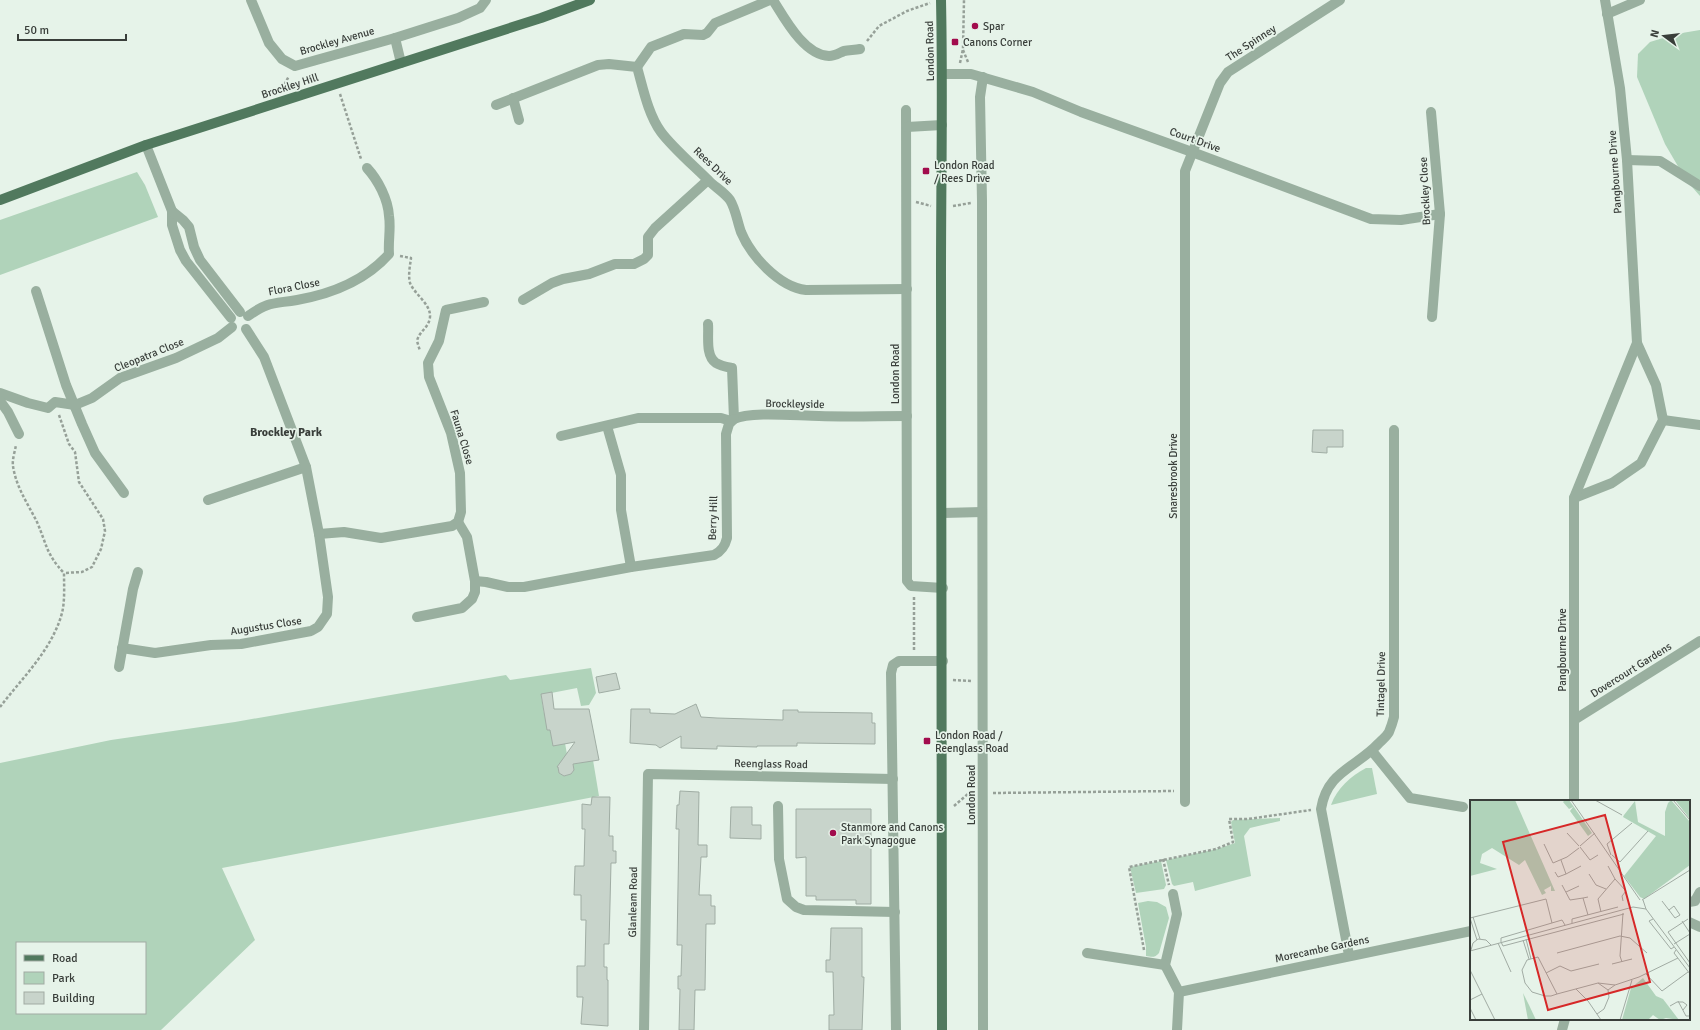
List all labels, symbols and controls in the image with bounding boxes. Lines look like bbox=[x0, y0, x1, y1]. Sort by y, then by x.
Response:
scale bar bbox=[18, 16, 126, 42]
north arrow bbox=[1644, 16, 1684, 56]
street label: London Road bbox=[923, 20, 937, 81]
place label: Spar bbox=[983, 20, 1005, 33]
marker: Spar bbox=[970, 21, 980, 31]
street label: The Spinney bbox=[1224, 22, 1279, 64]
text: 50 m bbox=[24, 23, 49, 38]
street label: Brockley Avenue bbox=[298, 24, 376, 58]
text: N bbox=[1648, 28, 1662, 39]
place label: Canons Corner bbox=[963, 36, 1032, 49]
marker: Canons Corner bbox=[950, 37, 960, 47]
street label: Brockley Hill bbox=[260, 71, 320, 101]
street label: Court Drive bbox=[1168, 125, 1222, 155]
street label: Pangbourne Drive bbox=[1606, 130, 1624, 214]
street label: Rees Drive bbox=[691, 144, 735, 188]
street label: Brockley Close bbox=[1417, 156, 1433, 226]
place label: London Road / Rees Drive bbox=[934, 159, 995, 185]
marker: London Road / Rees Drive bbox=[921, 166, 931, 176]
street label: Flora Close bbox=[267, 276, 321, 298]
street label: Cleopatra Close bbox=[112, 335, 186, 375]
street label: London Road bbox=[889, 343, 902, 404]
street label: Brockleyside bbox=[765, 397, 825, 411]
street label: Fauna Close bbox=[447, 408, 477, 466]
district label: Brockley Park bbox=[250, 425, 323, 440]
street label: Snaresbrook Drive bbox=[1167, 433, 1180, 519]
street label: Berry Hill bbox=[706, 495, 720, 541]
street label: Pangbourne Drive bbox=[1556, 608, 1569, 692]
street label: Augustus Close bbox=[229, 614, 303, 638]
street label: Dovercourt Gardens bbox=[1588, 640, 1674, 700]
street label: Tintagel Drive bbox=[1374, 651, 1388, 717]
place label: London Road / Reenglass Road bbox=[935, 729, 1009, 755]
marker: London Road / Reenglass Road bbox=[922, 736, 932, 746]
street label: Reenglass Road bbox=[734, 757, 808, 771]
street label: London Road bbox=[965, 764, 978, 825]
inset map bbox=[1470, 800, 1690, 1020]
place label: Stanmore and Canons Park Synagogue bbox=[841, 821, 943, 847]
marker: Stanmore and Canons Park Synagogue bbox=[828, 828, 838, 838]
street label: Glanleam Road bbox=[626, 866, 640, 938]
street label: Morecambe Gardens bbox=[1274, 933, 1370, 965]
legend bbox=[16, 942, 146, 1014]
text: Road bbox=[52, 951, 78, 966]
text: Park bbox=[52, 971, 75, 986]
text: Building bbox=[52, 991, 95, 1006]

